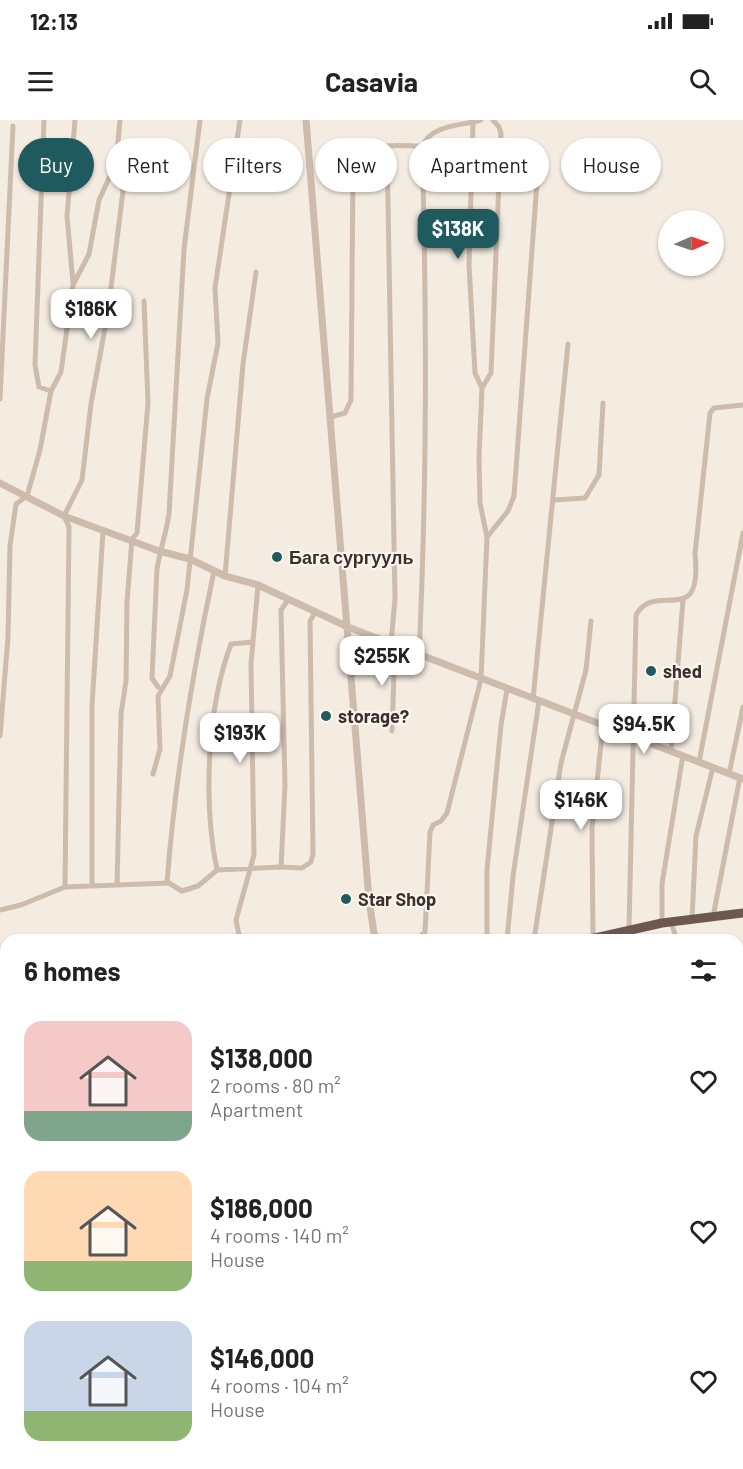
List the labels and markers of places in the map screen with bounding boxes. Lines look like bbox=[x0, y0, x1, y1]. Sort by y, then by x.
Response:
pin: $138K bbox=[416, 209, 500, 260]
pin: $186K bbox=[49, 289, 133, 340]
place label: Бага сургууль bbox=[289, 546, 414, 568]
marker: Бага сургууль bbox=[270, 550, 284, 564]
pin: $255K bbox=[340, 636, 424, 687]
place label: shed bbox=[663, 660, 702, 682]
marker: shed bbox=[644, 664, 658, 678]
pin: $94.5K bbox=[595, 704, 693, 755]
place label: storage? bbox=[338, 705, 409, 727]
marker: storage? bbox=[319, 709, 333, 723]
pin: $193K bbox=[198, 713, 282, 764]
pin: $146K bbox=[539, 780, 623, 831]
place label: Star Shop bbox=[358, 888, 436, 910]
marker: Star Shop bbox=[339, 892, 353, 906]

